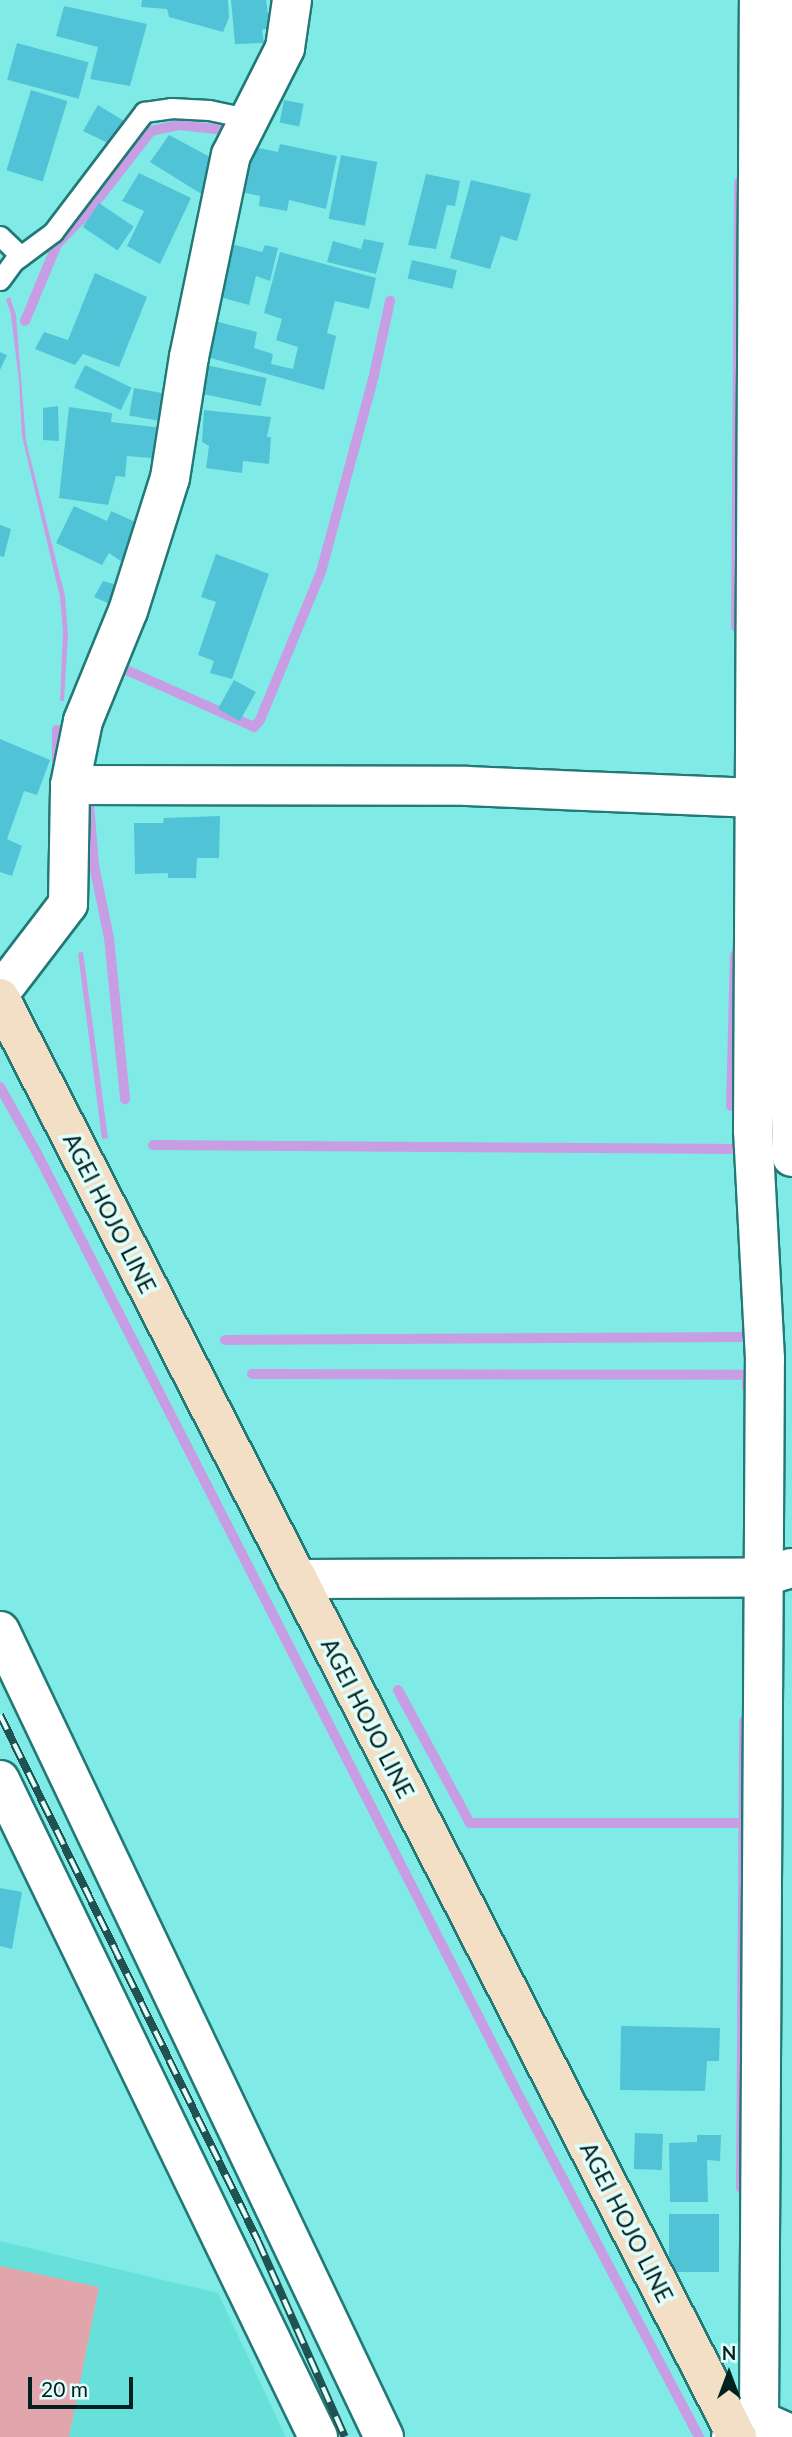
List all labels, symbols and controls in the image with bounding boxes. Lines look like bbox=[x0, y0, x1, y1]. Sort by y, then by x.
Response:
street label: AGEI HOJO LINE bbox=[58, 1128, 162, 1298]
street label: AGEI HOJO LINE bbox=[316, 1633, 420, 1803]
street label: AGEI HOJO LINE bbox=[575, 2137, 679, 2307]
north arrow bbox=[694, 2339, 764, 2409]
text: N bbox=[722, 2341, 736, 2364]
scale bar bbox=[32, 2364, 136, 2408]
text: 20 m bbox=[41, 2376, 88, 2401]

